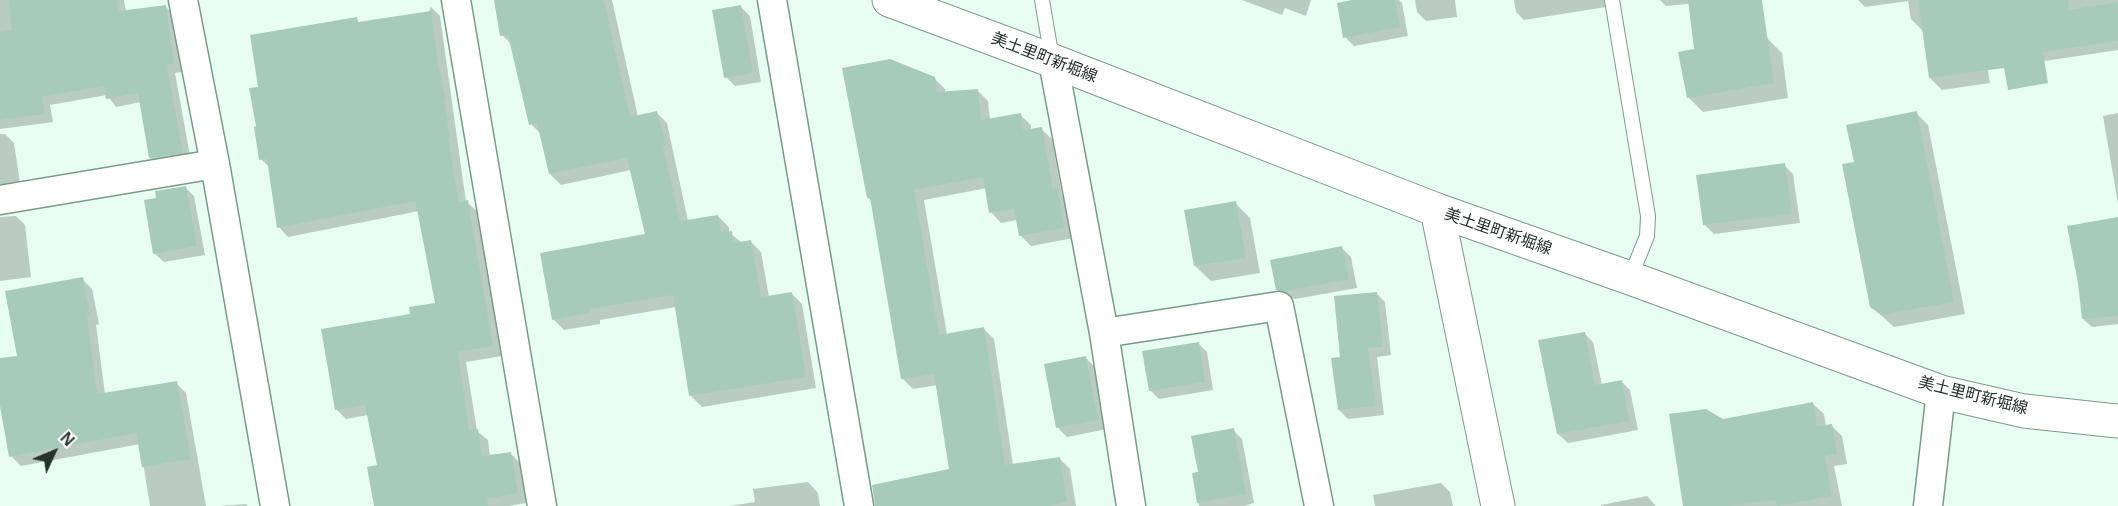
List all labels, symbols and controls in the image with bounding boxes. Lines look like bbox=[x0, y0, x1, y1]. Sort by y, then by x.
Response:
street label: 美土里町新堀線 bbox=[988, 29, 1100, 87]
street label: 美土里町新堀線 bbox=[1442, 205, 1554, 259]
street label: 美土里町新堀線 bbox=[1916, 373, 2030, 419]
north arrow bbox=[24, 422, 84, 482]
text: N bbox=[57, 429, 77, 449]

